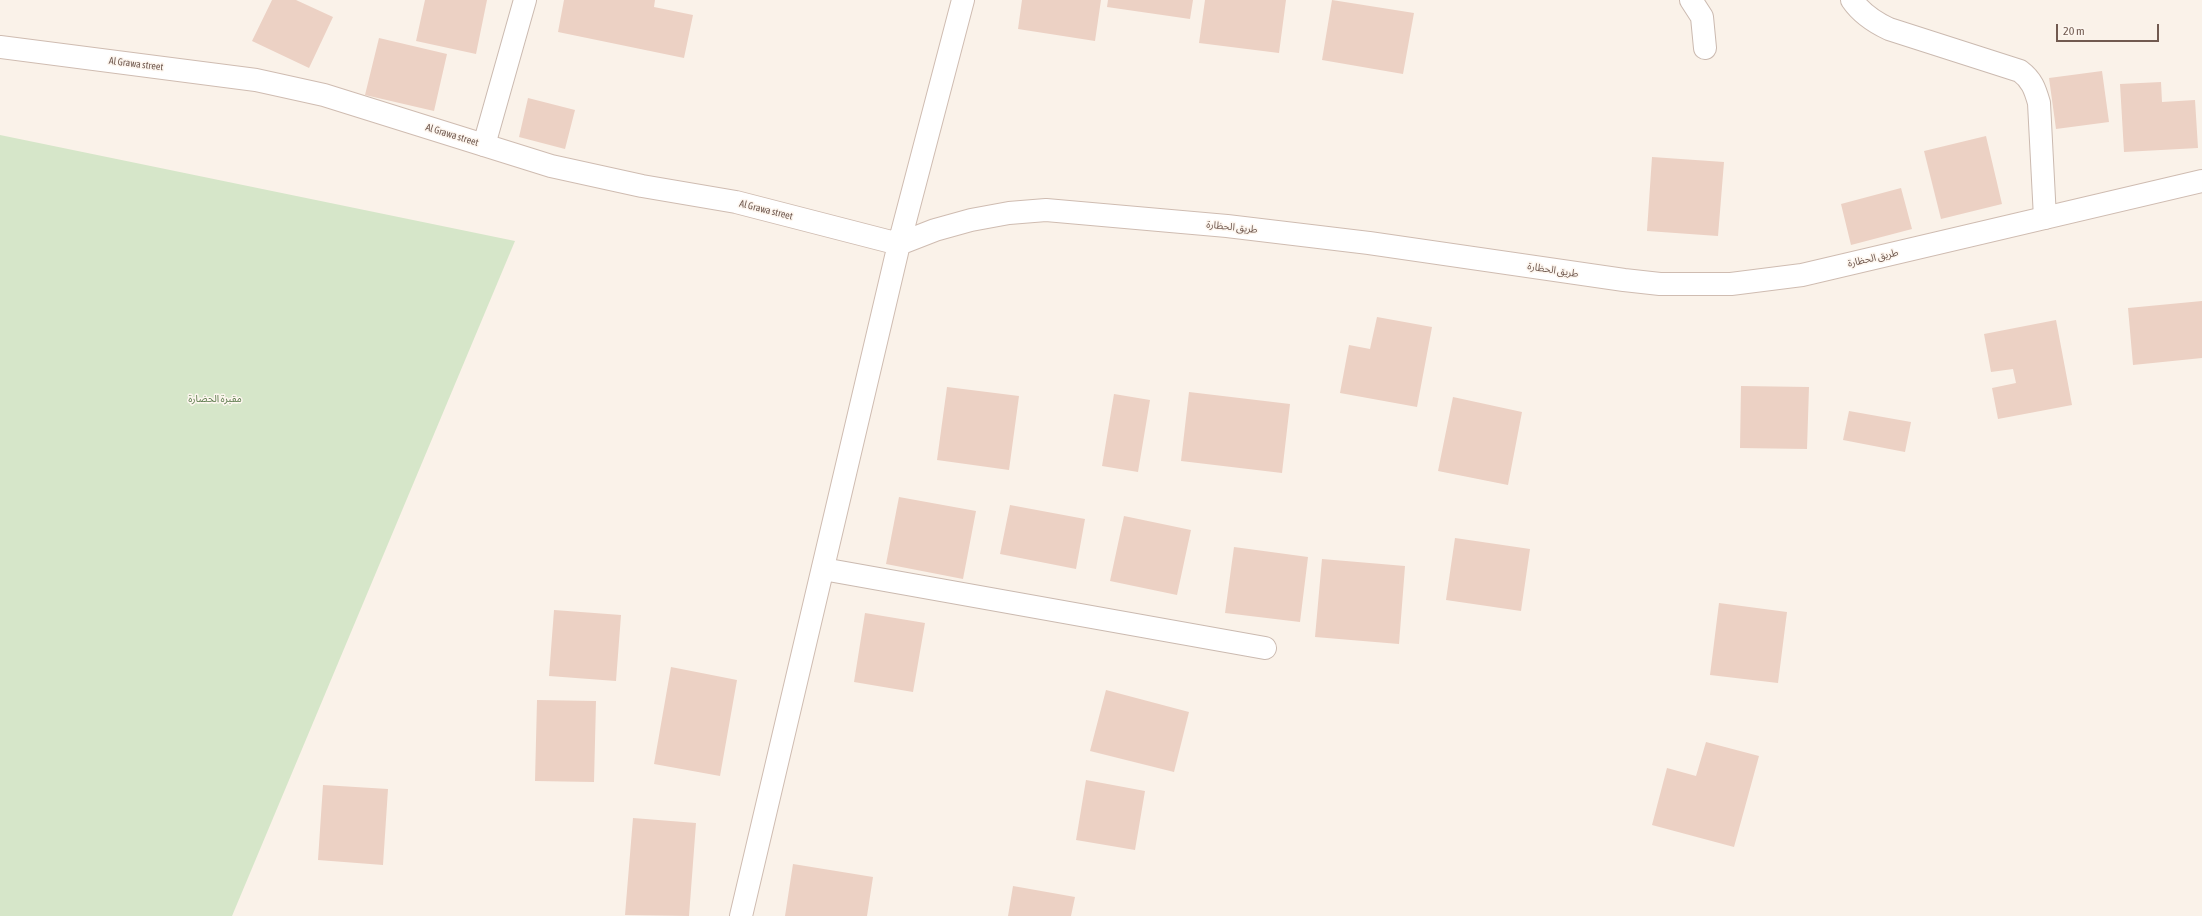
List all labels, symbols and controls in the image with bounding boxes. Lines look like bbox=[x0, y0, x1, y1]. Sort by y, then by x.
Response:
scale bar bbox=[2058, 16, 2161, 42]
text: 20 m bbox=[2063, 24, 2085, 38]
street label: Al Grawa street bbox=[108, 55, 164, 73]
street label: Al Grawa street bbox=[424, 121, 480, 149]
street label: Al Grawa street bbox=[738, 198, 794, 222]
street label: طريق الحظارة bbox=[1206, 218, 1258, 236]
street label: طريق الحظارة bbox=[1847, 246, 1899, 270]
street label: طريق الحظارة bbox=[1527, 260, 1579, 280]
park label: مقبرة الحضارة bbox=[188, 393, 242, 405]

